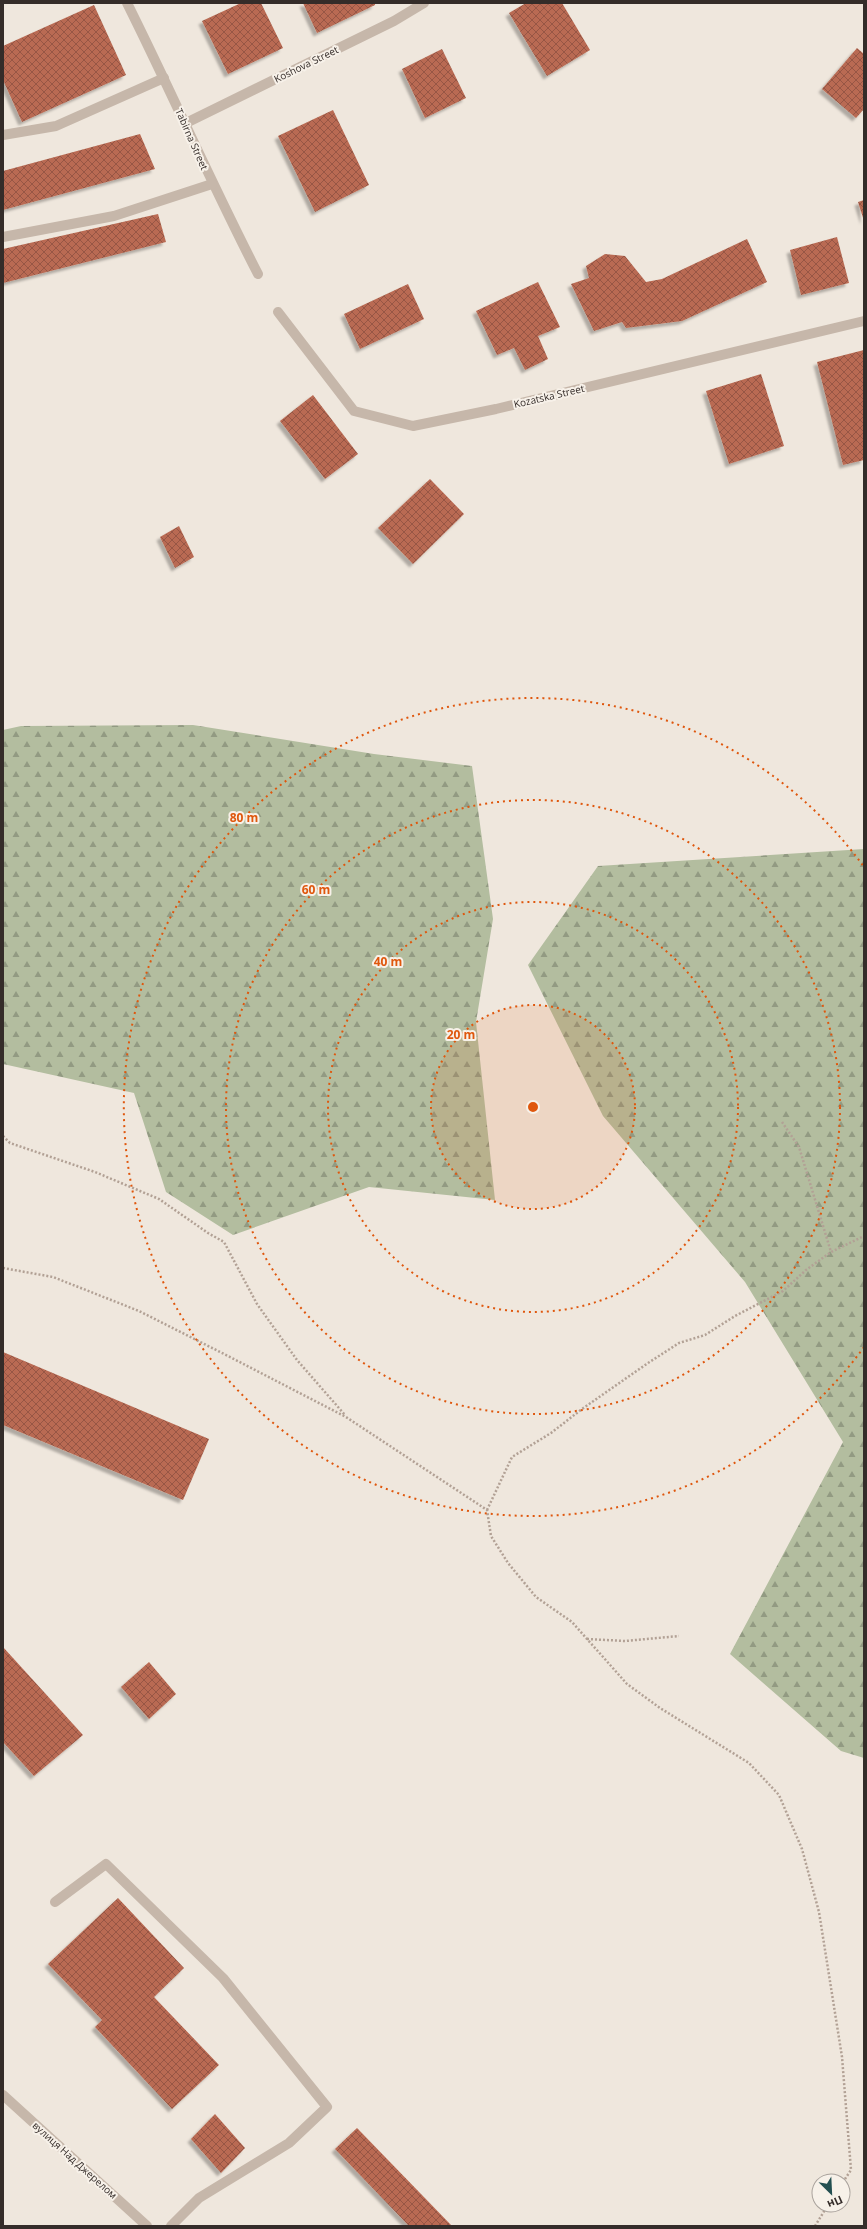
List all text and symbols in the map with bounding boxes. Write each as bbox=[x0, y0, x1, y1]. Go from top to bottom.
street label: Koshova Street bbox=[271, 42, 341, 86]
street label: Tabirna Street bbox=[172, 106, 212, 172]
street label: Kozatska Street bbox=[512, 381, 586, 411]
text: 80 m bbox=[230, 809, 258, 826]
text: 60 m bbox=[302, 881, 330, 898]
text: 40 m bbox=[374, 953, 402, 970]
text: 20 m bbox=[447, 1026, 475, 1043]
centre of rings bbox=[526, 1100, 540, 1114]
street label: вулиця Над Джерелом bbox=[30, 2118, 120, 2202]
north arrow bbox=[811, 2173, 851, 2213]
text: Пн bbox=[825, 2193, 845, 2213]

